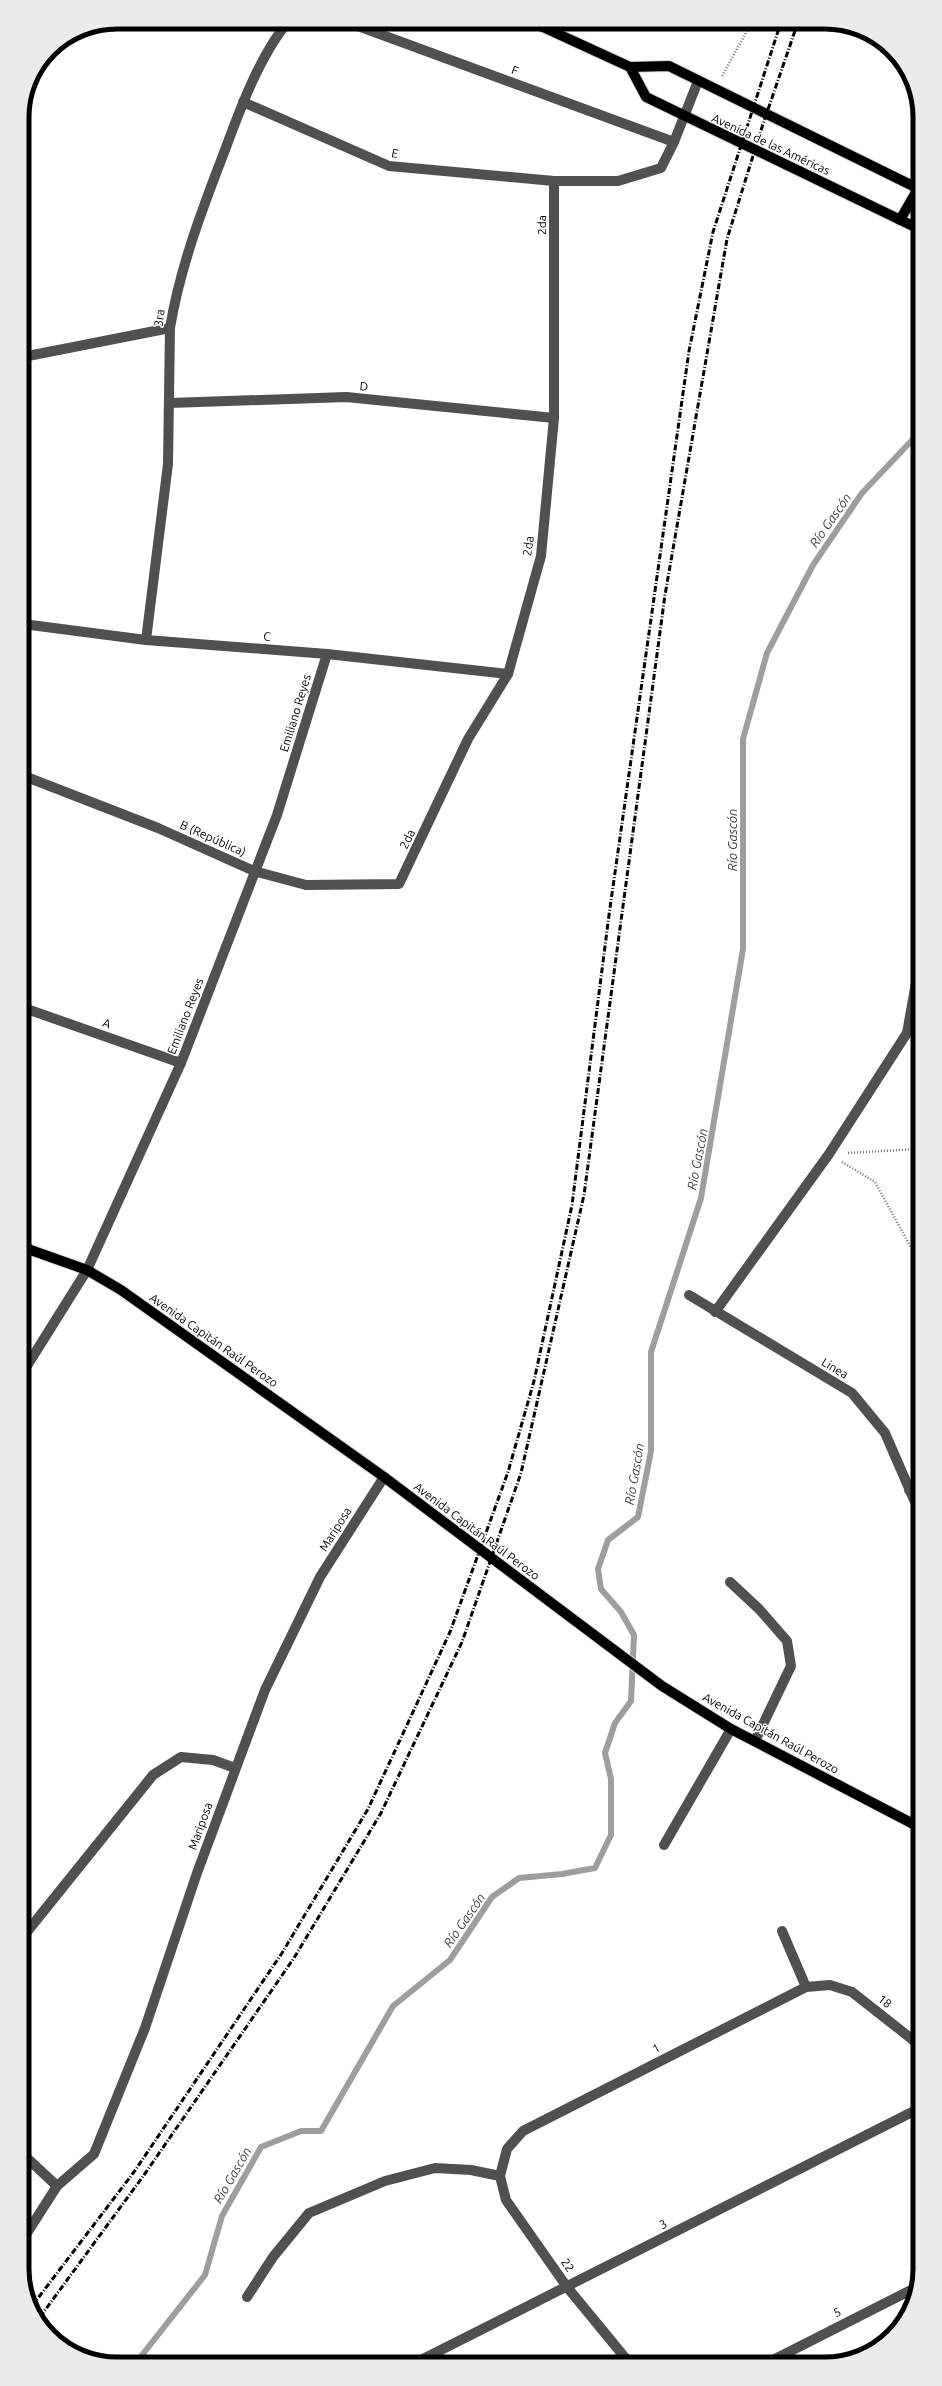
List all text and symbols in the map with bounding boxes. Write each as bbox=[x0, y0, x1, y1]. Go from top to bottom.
street label: F bbox=[510, 63, 520, 77]
street label: Avenida de las Américas bbox=[710, 111, 832, 177]
street label: E bbox=[390, 146, 400, 160]
street label: 2da bbox=[535, 215, 548, 235]
street label: 3ra bbox=[151, 308, 167, 328]
street label: D bbox=[359, 379, 369, 393]
water label: Río Gascón bbox=[806, 490, 854, 550]
street label: 2da bbox=[520, 535, 536, 557]
street label: C bbox=[263, 629, 272, 643]
street label: Emiliano Reyes bbox=[277, 673, 313, 753]
water label: Río Gascón bbox=[725, 809, 739, 871]
street label: B (República) bbox=[178, 818, 248, 859]
street label: 2da bbox=[397, 827, 417, 851]
street label: Emiliano Reyes bbox=[165, 976, 205, 1056]
street label: A bbox=[101, 1016, 113, 1030]
water label: Río Gascón bbox=[684, 1127, 710, 1191]
street label: Avenida Capitán Raúl Perozo bbox=[147, 1291, 281, 1389]
street label: Linea bbox=[819, 1355, 851, 1381]
water label: Río Gascón bbox=[622, 1442, 646, 1506]
street label: Avenida Capitán Raúl Perozo bbox=[412, 1480, 542, 1582]
street label: Mariposa bbox=[316, 1505, 354, 1553]
street label: Avenida Capitán Raúl Perozo bbox=[701, 1690, 841, 1776]
street label: Mariposa bbox=[185, 1801, 215, 1851]
water label: Río Gascón bbox=[440, 1890, 488, 1950]
street label: 18 bbox=[876, 1992, 895, 2010]
street label: 1 bbox=[650, 2041, 662, 2055]
water label: Río Gascón bbox=[210, 2144, 254, 2206]
street label: 3 bbox=[657, 2217, 669, 2231]
street label: 22 bbox=[559, 2256, 577, 2274]
street label: 5 bbox=[831, 2305, 843, 2319]

